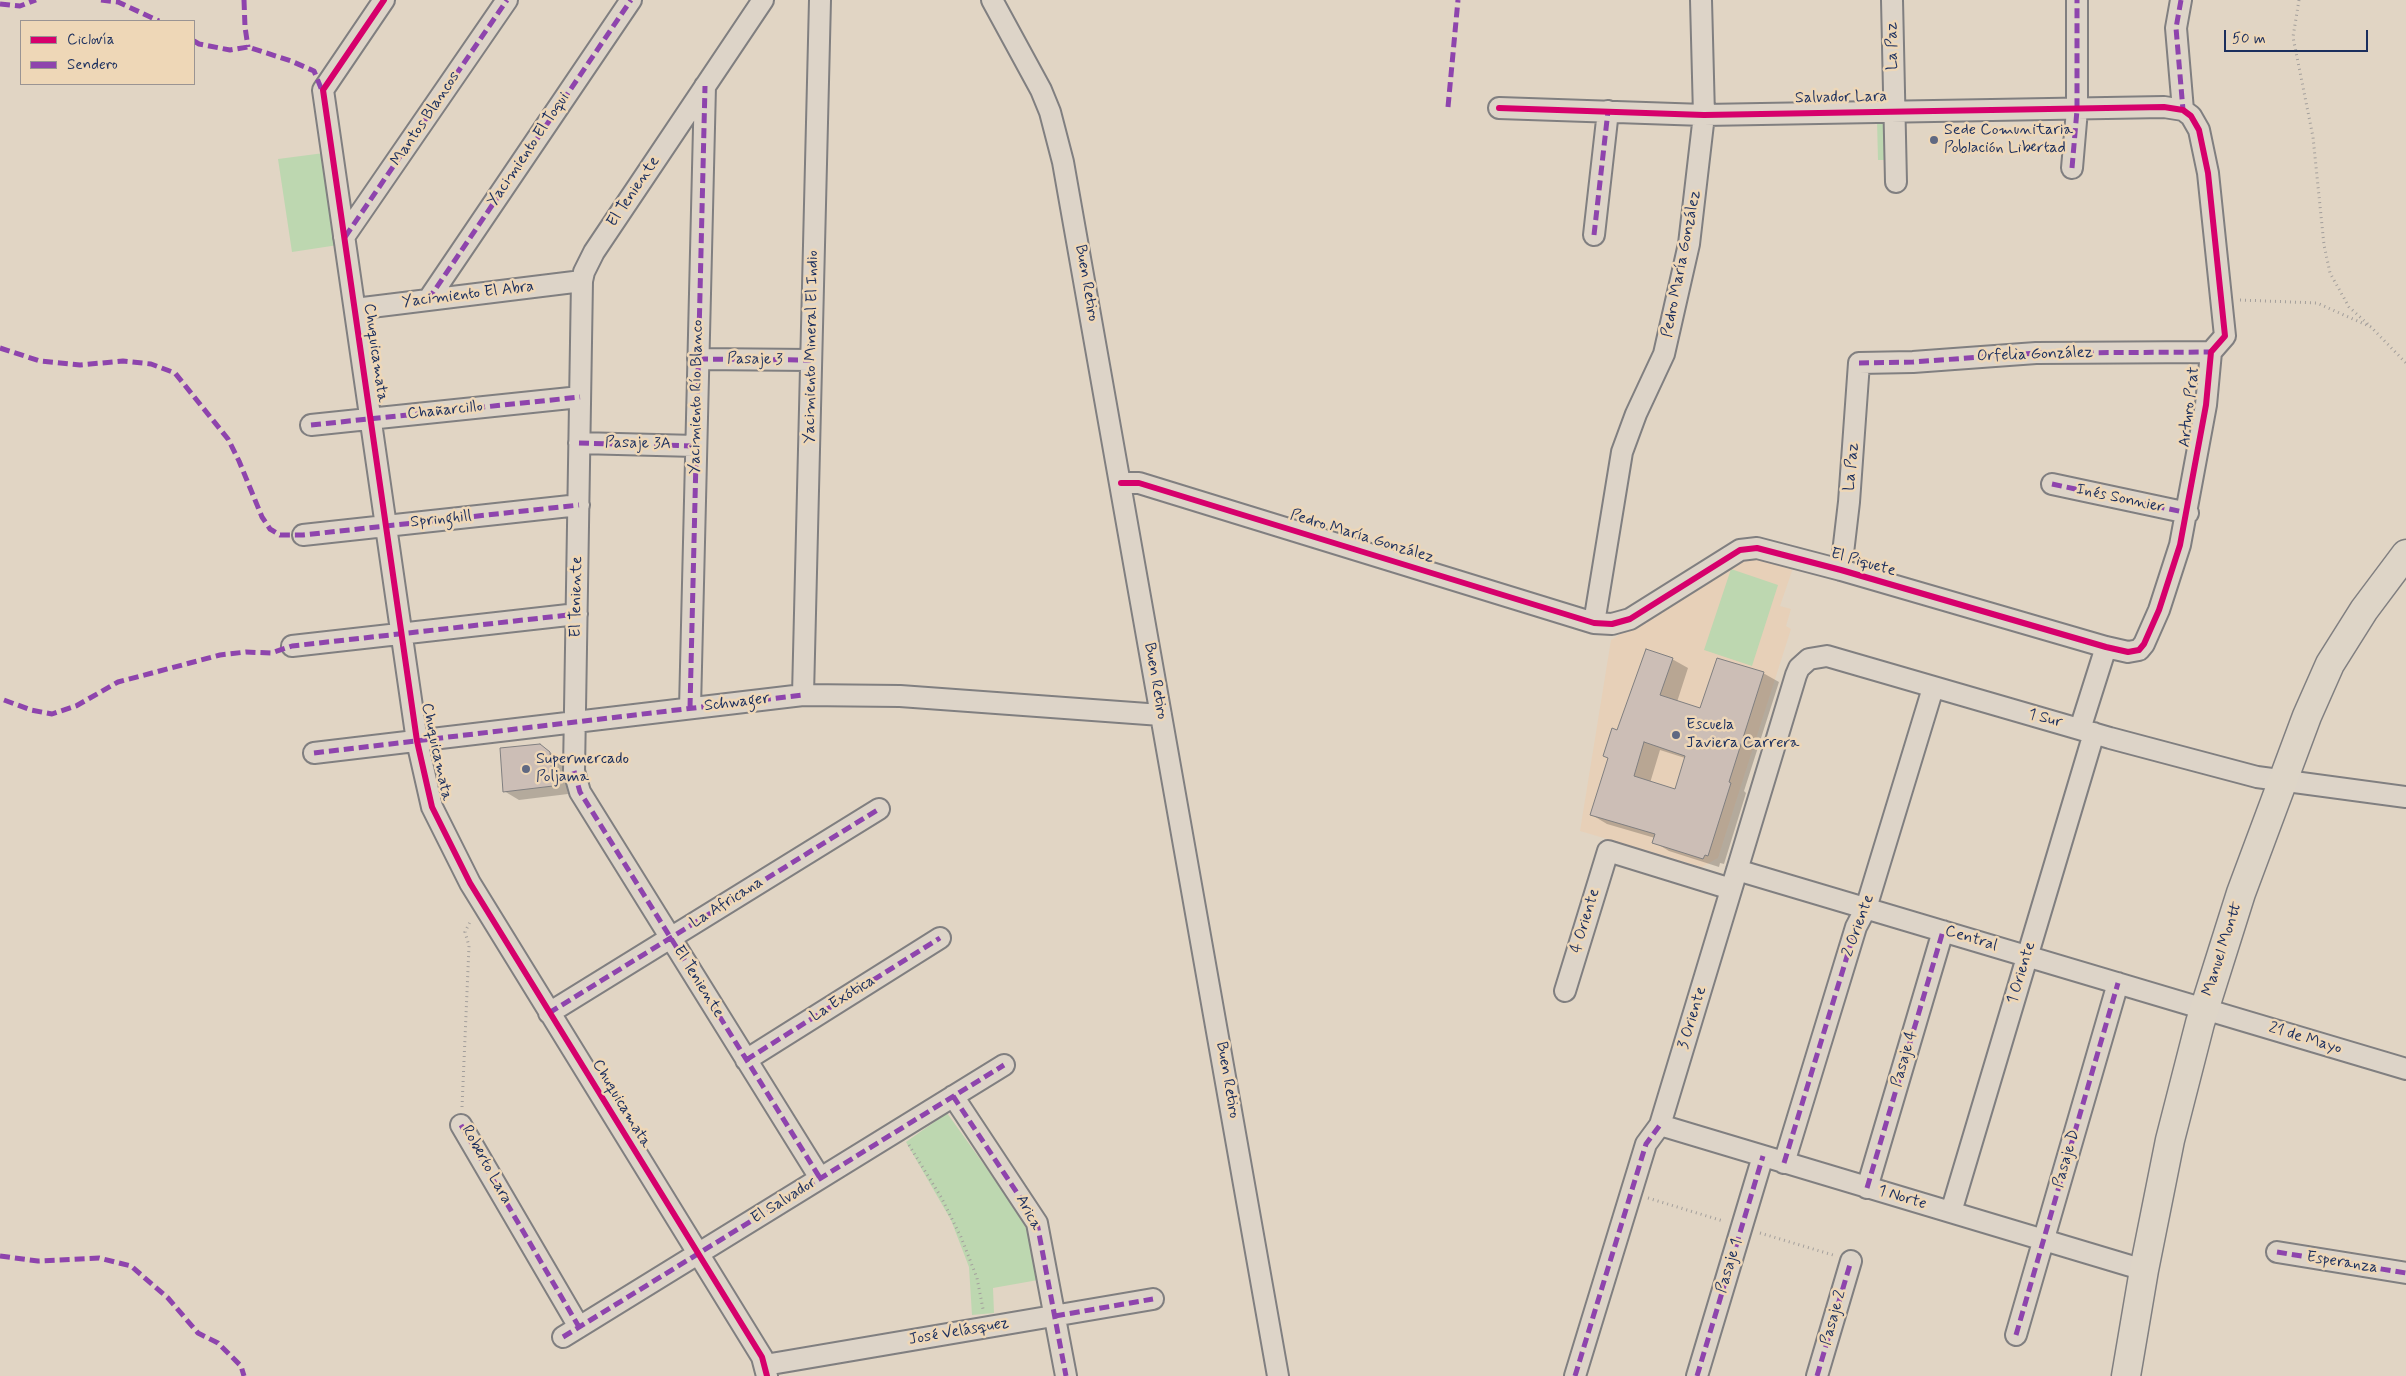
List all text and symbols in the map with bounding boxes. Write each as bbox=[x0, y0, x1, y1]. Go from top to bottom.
legend bbox=[20, 20, 195, 85]
scale bar bbox=[2226, 20, 2370, 52]
street label: La Paz bbox=[1883, 22, 1903, 70]
text: 50 m bbox=[2232, 29, 2266, 49]
text: Ciclovía bbox=[67, 30, 115, 50]
text: Sendero bbox=[67, 55, 118, 75]
street label: Mantos Blancos bbox=[387, 68, 465, 170]
street label: Salvador Lara bbox=[1795, 88, 1887, 108]
street label: Yacimiento El Toqui bbox=[484, 89, 574, 211]
place label: Sede Comunitaria Población Libertad bbox=[1944, 121, 2073, 159]
marker: Sede Comunitaria Población Libertad bbox=[1928, 134, 1940, 146]
street label: El Teniente bbox=[603, 153, 665, 231]
street label: Pedro María González bbox=[1658, 189, 1706, 339]
street label: Buen Retiro bbox=[1070, 243, 1102, 323]
street label: Yacimiento Mineral El Indio bbox=[801, 250, 823, 444]
street label: Yacimiento El Abra bbox=[401, 277, 535, 313]
street label: Chuquicamata bbox=[359, 302, 391, 404]
street label: Yacimiento Río Blanco bbox=[686, 320, 708, 474]
street label: Orfelia González bbox=[1977, 343, 2093, 367]
street label: Pasaje 3 bbox=[727, 350, 783, 370]
street label: Arturo Prat bbox=[2176, 366, 2204, 448]
street label: Chañarcillo bbox=[406, 397, 484, 425]
street label: Pasaje 3A bbox=[605, 434, 671, 454]
street label: La Paz bbox=[1840, 442, 1864, 492]
street label: Inés Sonnier bbox=[2074, 480, 2166, 518]
street label: Pedro María González bbox=[1288, 506, 1436, 568]
street label: Springhill bbox=[409, 507, 473, 533]
street label: El Piquete bbox=[1828, 545, 1898, 581]
street label: El Teniente bbox=[567, 556, 587, 638]
street label: Buen Retiro bbox=[1139, 641, 1171, 721]
street label: Schwager bbox=[703, 689, 771, 717]
street label: Chuquicamata bbox=[416, 701, 456, 803]
street label: 1 Sur bbox=[2026, 705, 2064, 733]
place label: Escuela Javiera Carrera bbox=[1686, 716, 1799, 754]
marker: Escuela Javiera Carrera bbox=[1670, 729, 1682, 741]
place label: Supermercado Poljama bbox=[536, 750, 629, 788]
marker: Supermercado Poljama bbox=[520, 763, 532, 775]
street label: La Africana bbox=[687, 873, 767, 933]
street label: 4 Oriente bbox=[1567, 887, 1605, 955]
street label: 2 Oriente bbox=[1839, 892, 1879, 960]
street label: Manuel Montt bbox=[2199, 899, 2247, 999]
street label: Central bbox=[1943, 922, 1999, 956]
street label: 1 Oriente bbox=[2003, 940, 2041, 1006]
street label: El Teniente bbox=[668, 942, 728, 1022]
street label: La Exótica bbox=[807, 972, 879, 1026]
street label: 3 Oriente bbox=[1674, 985, 1712, 1051]
street label: 21 de Mayo bbox=[2266, 1019, 2344, 1059]
street label: Pasaje 4 bbox=[1888, 1029, 1922, 1089]
street label: Buen Retiro bbox=[1211, 1040, 1243, 1120]
street label: Chuquicamata bbox=[587, 1056, 655, 1152]
street label: Roberto Lara bbox=[456, 1122, 516, 1208]
street label: Pasaje D bbox=[2050, 1128, 2084, 1190]
street label: El Salvador bbox=[748, 1173, 820, 1229]
street label: 1 Norte bbox=[1875, 1182, 1929, 1214]
street label: Arica bbox=[1011, 1192, 1045, 1234]
street label: Pasaje 1 bbox=[1713, 1237, 1747, 1295]
street label: Esperanza bbox=[2305, 1248, 2379, 1278]
street label: Pasaje 2 bbox=[1817, 1288, 1851, 1348]
street label: José Velásquez bbox=[907, 1314, 1011, 1350]

